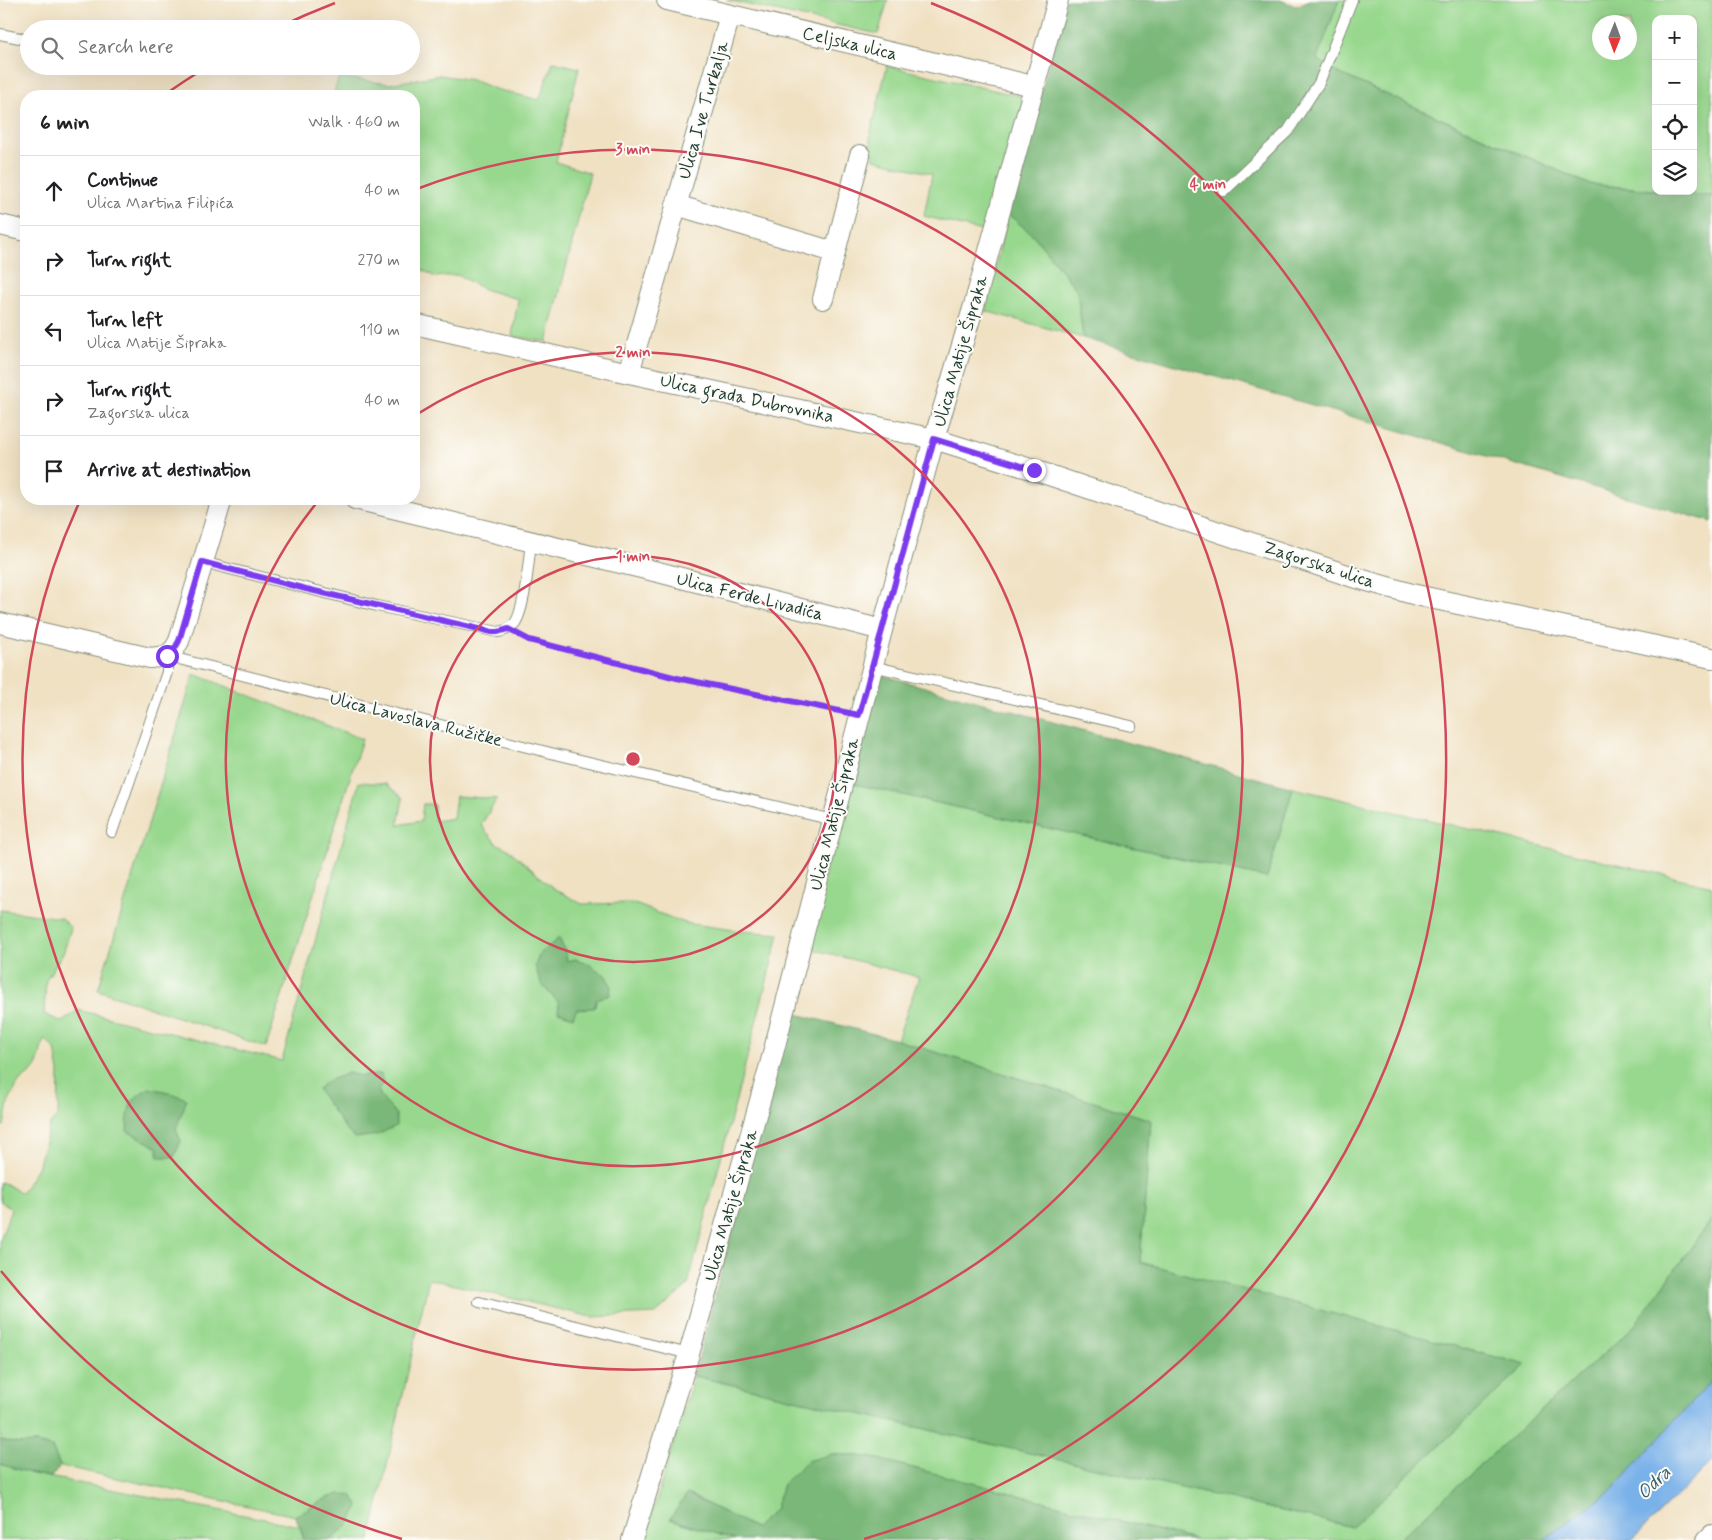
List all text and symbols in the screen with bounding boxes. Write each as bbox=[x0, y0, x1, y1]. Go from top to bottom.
north arrow bbox=[1592, 15, 1637, 60]
map controls bbox=[1652, 15, 1697, 195]
button: + bbox=[1652, 15, 1697, 60]
search box bbox=[20, 20, 420, 75]
street label: Celjska ulica bbox=[800, 21, 900, 67]
icon: search bbox=[38, 34, 66, 62]
text: Search here bbox=[78, 35, 174, 60]
street label: Ulica Ive Turkalja bbox=[673, 38, 735, 182]
button: − bbox=[1652, 60, 1697, 105]
button: locate bbox=[1652, 105, 1697, 150]
text: 6 min bbox=[40, 109, 90, 137]
text: Walk · 460 m bbox=[308, 112, 400, 133]
text: 3 min bbox=[616, 140, 650, 160]
button: layers bbox=[1652, 150, 1697, 195]
text: Continue bbox=[87, 168, 158, 193]
text: 4 min bbox=[1190, 175, 1226, 195]
icon: ahead bbox=[40, 177, 68, 205]
text: 40 m bbox=[364, 180, 400, 201]
text: Ulica Martina Filipića bbox=[87, 193, 234, 214]
icon: right bbox=[40, 247, 68, 275]
text: Turn right bbox=[87, 248, 171, 273]
text: 270 m bbox=[357, 250, 400, 271]
street label: Ulica Matije Šipraka bbox=[928, 272, 994, 430]
text: Turn left bbox=[87, 308, 163, 333]
icon: left bbox=[40, 317, 68, 345]
text: 110 m bbox=[359, 320, 400, 341]
text: Ulica Matije Šipraka bbox=[87, 333, 226, 354]
text: 2 min bbox=[615, 343, 651, 363]
street label: Ulica grada Dubrovnika bbox=[657, 369, 836, 431]
text: Turn right bbox=[87, 378, 171, 403]
icon: right bbox=[40, 387, 68, 415]
text: 40 m bbox=[364, 390, 400, 411]
text: Zagorska ulica bbox=[87, 403, 190, 424]
icon: arrive bbox=[40, 457, 68, 485]
text: Arrive at destination bbox=[87, 458, 251, 483]
route end bbox=[1023, 459, 1046, 482]
street label: Zagorska ulica bbox=[1259, 536, 1377, 596]
text: 1 min bbox=[616, 547, 650, 567]
street label: Ulica Ferde Livadića bbox=[674, 567, 826, 627]
route start bbox=[156, 645, 179, 668]
street label: Ulica Lavoslava Ružičke bbox=[327, 687, 505, 753]
street label: Ulica Matije Šipraka bbox=[804, 735, 866, 893]
centre of rings bbox=[624, 750, 642, 768]
street label: Ulica Matije Šipraka bbox=[698, 1126, 764, 1284]
water label: Odra bbox=[1632, 1460, 1677, 1505]

